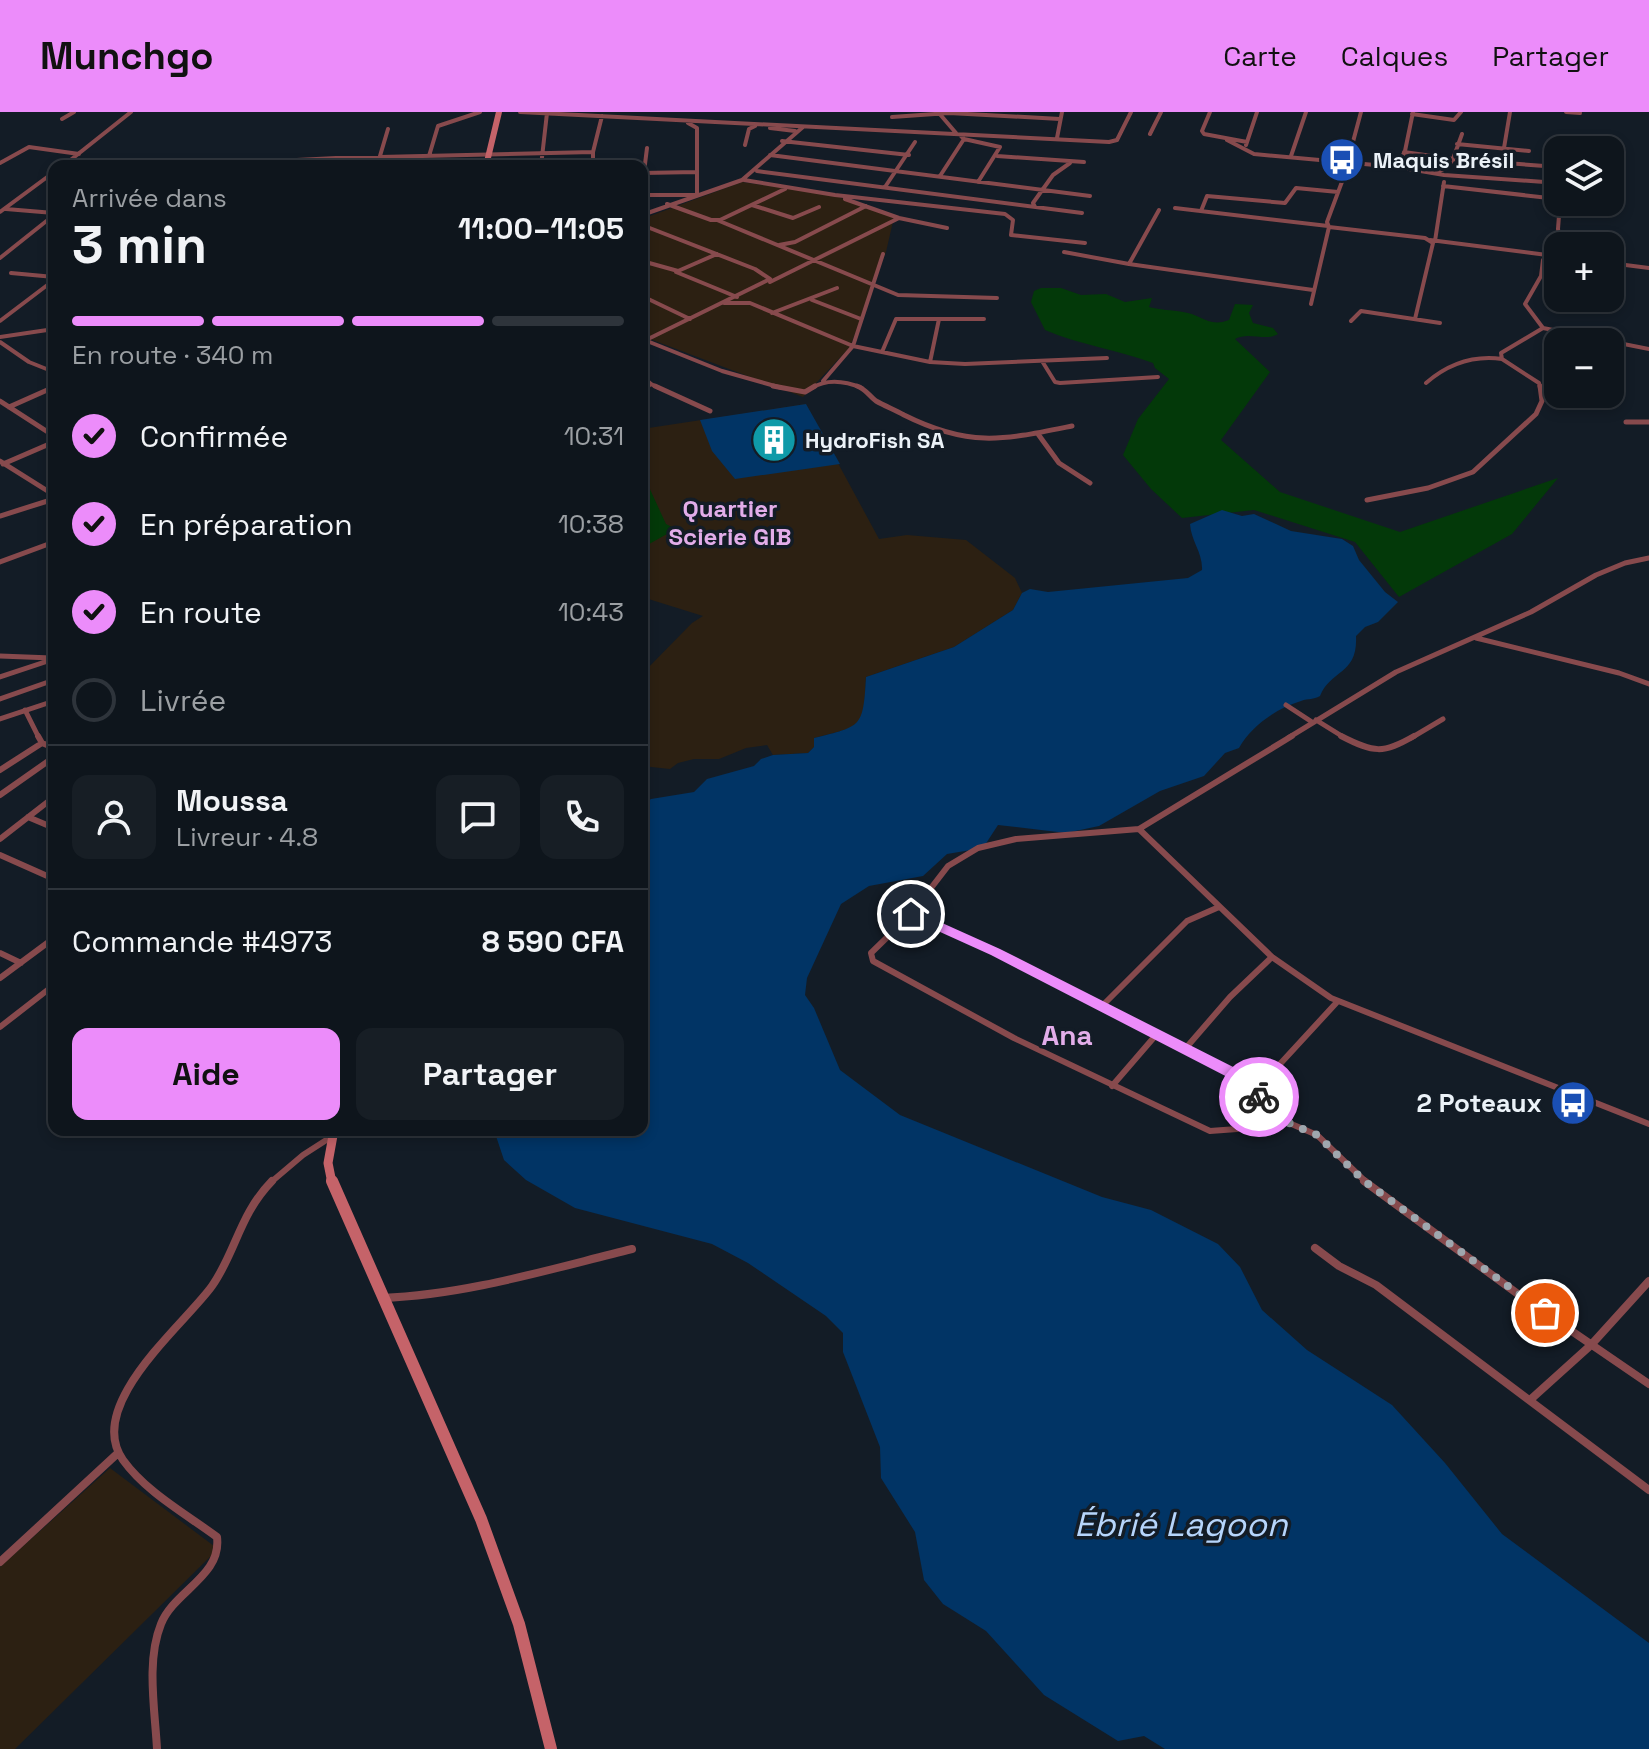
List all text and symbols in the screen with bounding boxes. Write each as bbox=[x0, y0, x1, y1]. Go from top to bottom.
text: Munchgo bbox=[40, 32, 214, 80]
text: Carte bbox=[1223, 38, 1297, 74]
text: Calques bbox=[1341, 38, 1448, 74]
text: Partager bbox=[1492, 38, 1609, 74]
bus stop icon: Maquis Brésil bbox=[1318, 136, 1366, 184]
map controls bbox=[1544, 136, 1624, 408]
button: layers bbox=[1544, 136, 1624, 216]
place label: Maquis Brésil bbox=[1373, 146, 1514, 174]
text: Arrivée dans bbox=[72, 181, 227, 215]
text: 11:00–11:05 bbox=[458, 209, 624, 248]
text: 3 min bbox=[72, 212, 207, 278]
button: + bbox=[1544, 232, 1624, 312]
button: − bbox=[1544, 328, 1624, 408]
text: En route · 340 m bbox=[72, 338, 273, 372]
icon: check bbox=[72, 414, 116, 458]
building icon: HydroFish SA bbox=[750, 416, 798, 464]
text: Confirmée bbox=[140, 417, 288, 456]
text: 10:31 bbox=[564, 419, 624, 453]
place label: HydroFish SA bbox=[805, 426, 944, 454]
district label: Quartier Scierie GIB bbox=[669, 493, 791, 552]
icon: check bbox=[72, 502, 116, 546]
text: En préparation bbox=[140, 505, 353, 544]
text: 10:38 bbox=[558, 507, 624, 541]
icon: check bbox=[72, 590, 116, 634]
text: En route bbox=[140, 593, 262, 632]
text: 10:43 bbox=[558, 595, 624, 629]
text: Livrée bbox=[140, 681, 226, 720]
button: person bbox=[72, 775, 156, 859]
button: chat bbox=[436, 775, 520, 859]
button: phone bbox=[540, 775, 624, 859]
text: Moussa bbox=[176, 781, 288, 820]
text: Livreur · 4.8 bbox=[176, 820, 318, 854]
pin bbox=[877, 880, 945, 948]
icon: home bbox=[889, 892, 933, 936]
text: Commande #4973 bbox=[72, 922, 332, 961]
text: 8 590 CFA bbox=[482, 922, 624, 961]
district label: Ana bbox=[1041, 1017, 1093, 1053]
button: Aide bbox=[72, 1028, 340, 1120]
button: Partager bbox=[356, 1028, 624, 1120]
courier bbox=[1219, 1057, 1299, 1137]
icon: bike bbox=[1237, 1075, 1281, 1119]
bus stop icon: 2 Poteaux bbox=[1549, 1079, 1597, 1127]
place label: 2 Poteaux bbox=[1417, 1086, 1542, 1120]
pin bbox=[1511, 1279, 1579, 1347]
icon: bag bbox=[1523, 1291, 1567, 1335]
water label: Ébrié Lagoon bbox=[1074, 1503, 1289, 1546]

